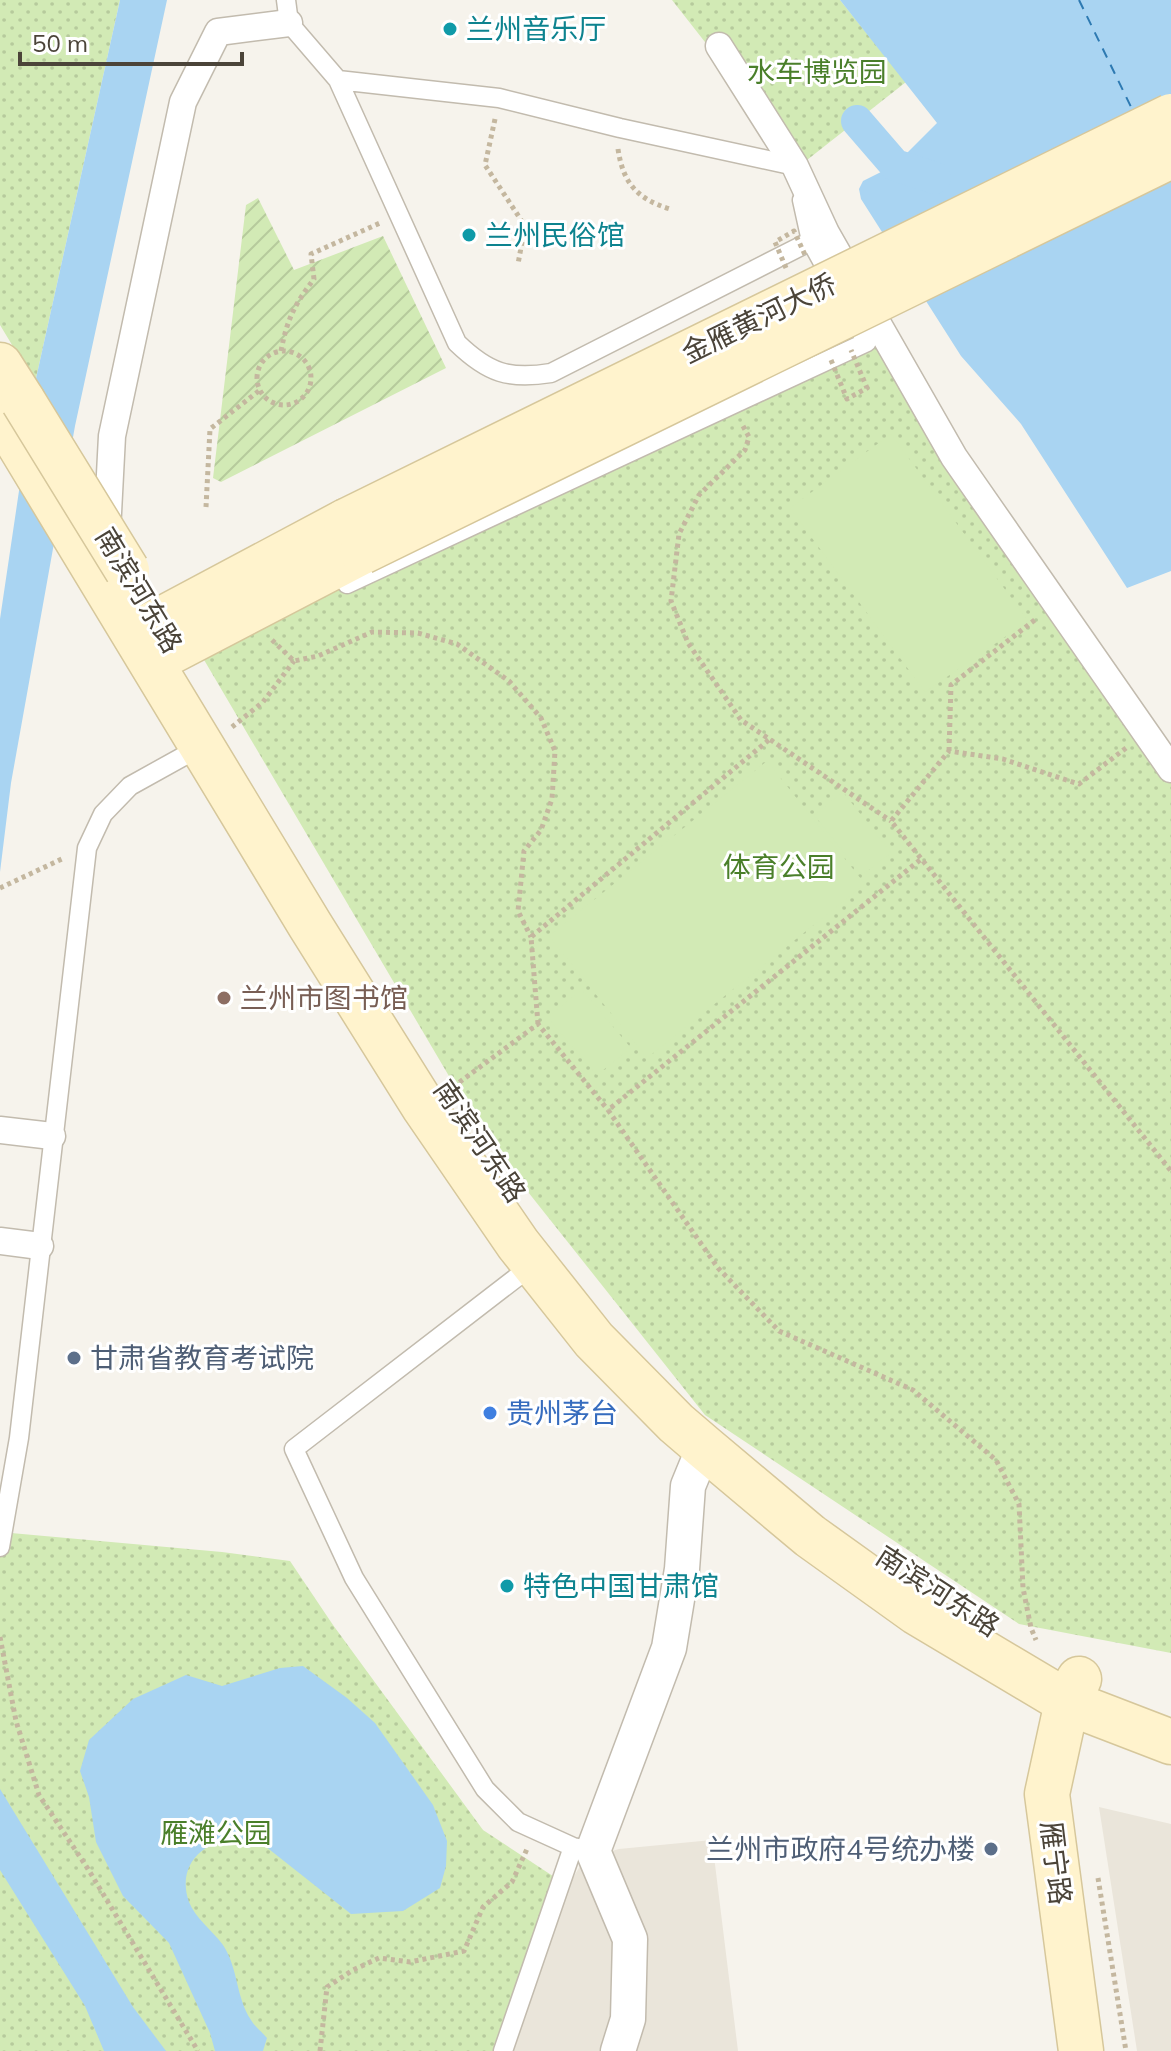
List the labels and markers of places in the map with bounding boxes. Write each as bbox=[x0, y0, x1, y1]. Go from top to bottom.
place label: 兰州音乐厅 bbox=[466, 11, 606, 46]
marker: 兰州音乐厅 bbox=[441, 20, 459, 38]
place label: 兰州民俗馆 bbox=[485, 217, 625, 252]
marker: 兰州民俗馆 bbox=[460, 226, 478, 244]
place label: 兰州市图书馆 bbox=[240, 980, 408, 1015]
marker: 兰州市图书馆 bbox=[215, 989, 233, 1007]
place label: 甘肃省教育考试院 bbox=[90, 1340, 314, 1375]
marker: 甘肃省教育考试院 bbox=[65, 1349, 83, 1367]
place label: 贵州茅台 bbox=[506, 1395, 618, 1430]
marker: 贵州茅台 bbox=[481, 1404, 499, 1422]
place label: 特色中国甘肃馆 bbox=[523, 1568, 719, 1603]
marker: 特色中国甘肃馆 bbox=[498, 1577, 516, 1595]
place label: 兰州市政府4号统办楼 bbox=[706, 1831, 975, 1866]
marker: 兰州市政府4号统办楼 bbox=[982, 1840, 1000, 1858]

